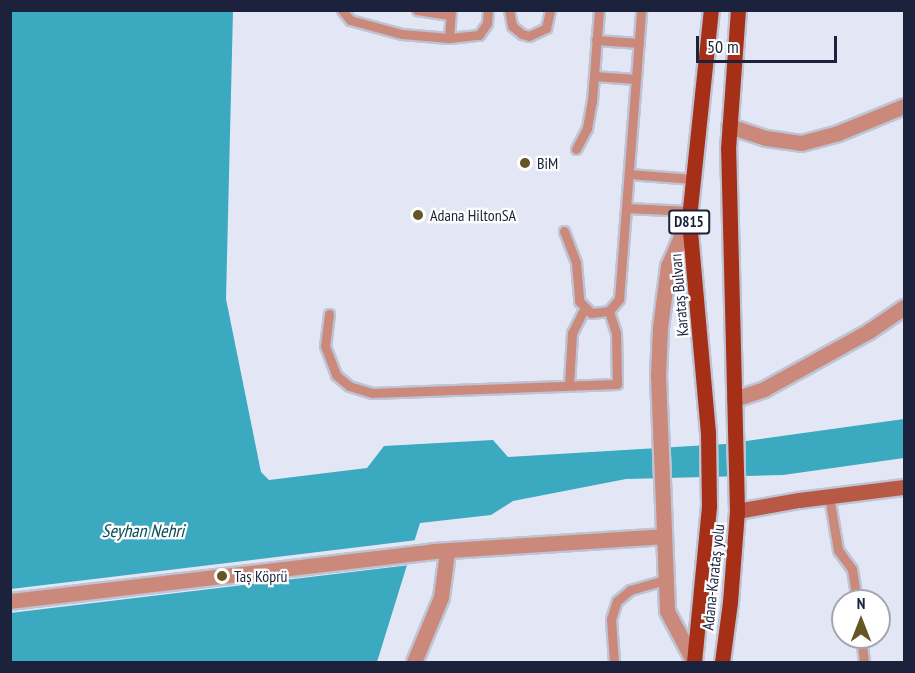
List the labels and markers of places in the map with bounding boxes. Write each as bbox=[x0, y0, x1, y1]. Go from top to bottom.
place label: BiM bbox=[537, 153, 558, 173]
marker: BiM bbox=[518, 156, 532, 170]
place label: Adana HiltonSA bbox=[430, 205, 516, 225]
marker: Adana HiltonSA bbox=[411, 208, 425, 222]
place label: Taș Köprü bbox=[234, 566, 287, 586]
marker: Taș Köprü bbox=[215, 569, 229, 583]

